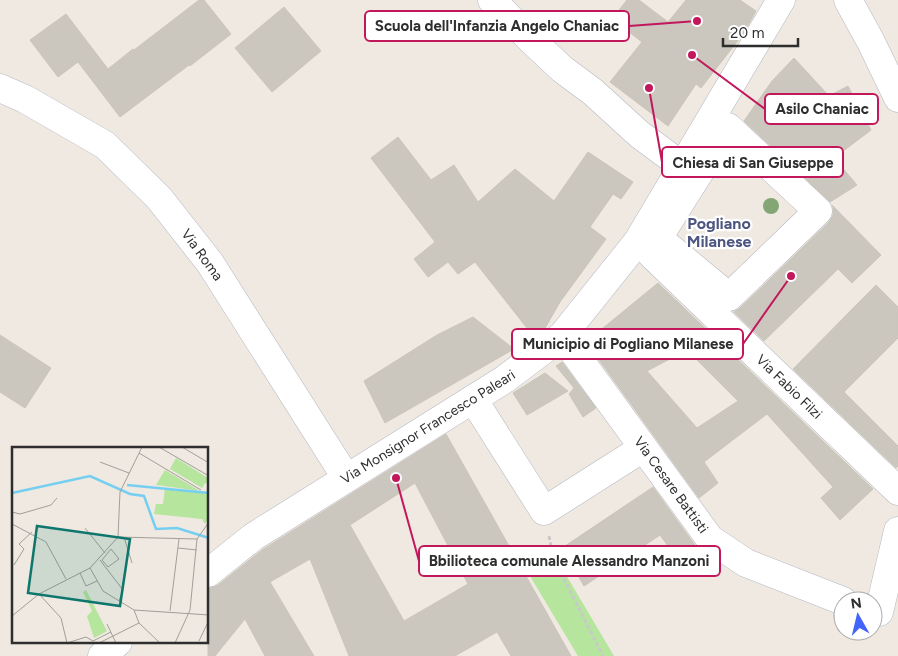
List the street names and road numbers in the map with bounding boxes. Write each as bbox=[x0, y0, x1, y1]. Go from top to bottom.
street label: Via Roma bbox=[178, 226, 226, 284]
street label: Via Fabio Filzi bbox=[752, 351, 826, 423]
street label: Via Monsignor Francesco Paleari bbox=[338, 366, 518, 488]
street label: Via Cesare Battisti bbox=[630, 433, 712, 537]

